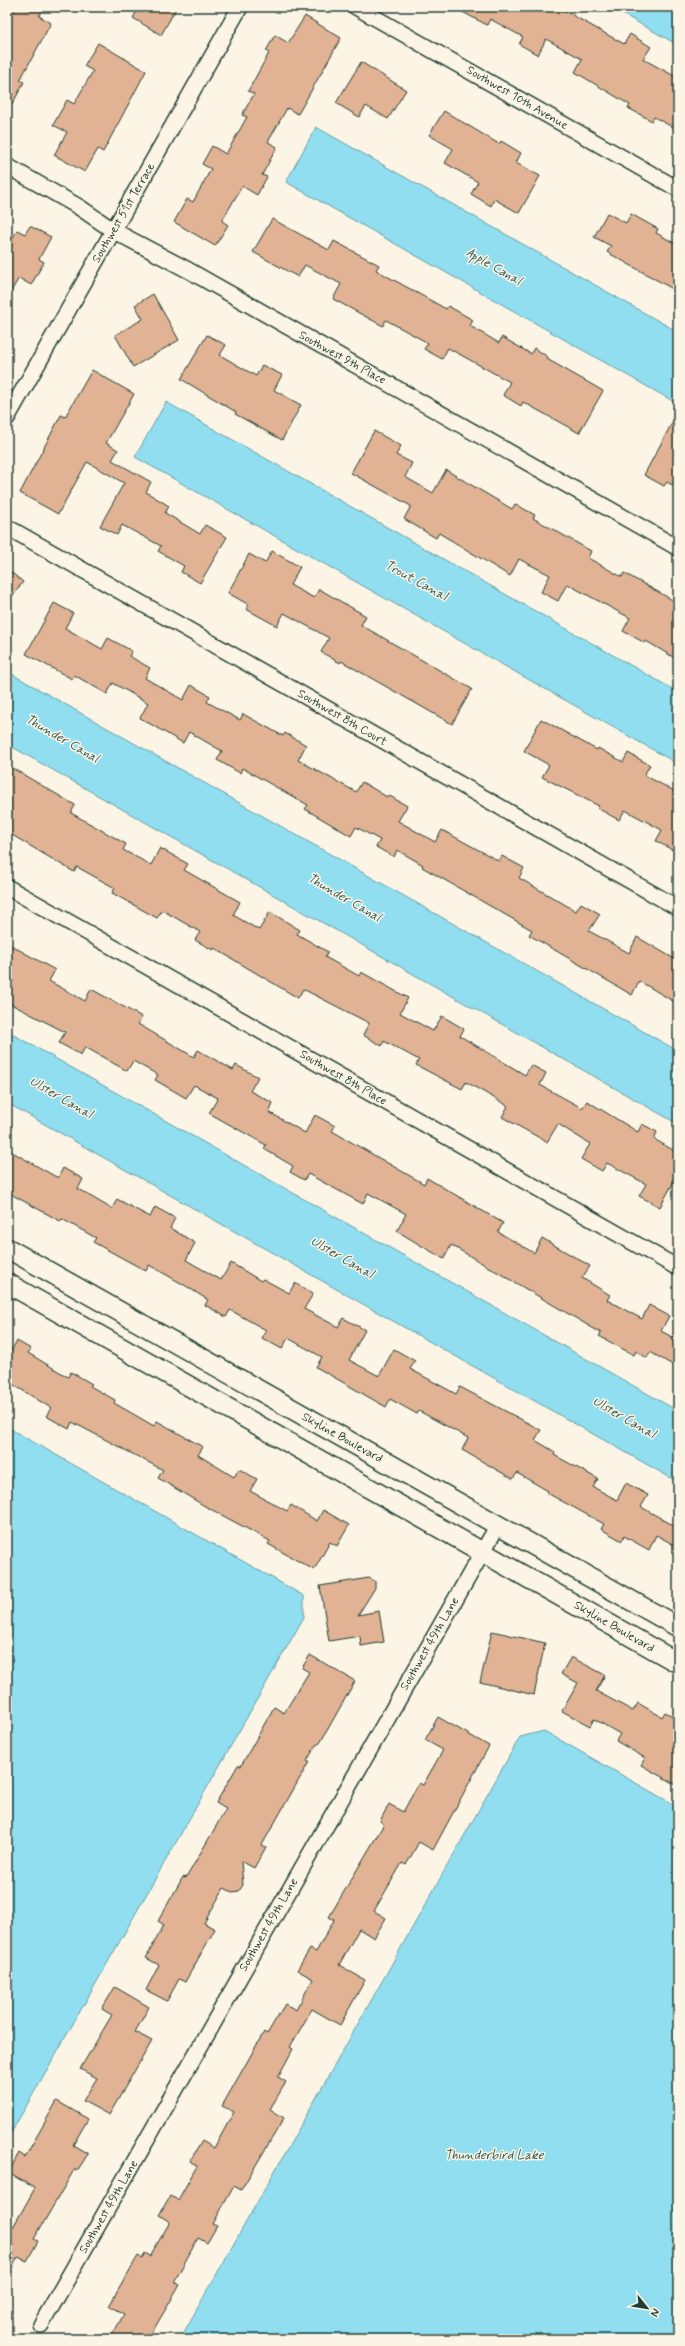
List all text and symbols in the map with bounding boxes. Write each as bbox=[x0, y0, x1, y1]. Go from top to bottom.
street label: Southwest 10th Avenue bbox=[463, 62, 571, 134]
street label: Southwest 51st Terrace bbox=[89, 160, 159, 266]
water label: Apple Canal bbox=[463, 244, 526, 291]
street label: Southwest 9th Place bbox=[295, 327, 389, 389]
water label: Trout Canal bbox=[381, 557, 451, 606]
street label: Southwest 8th Court bbox=[294, 686, 390, 750]
water label: Thunder Canal bbox=[22, 711, 104, 768]
water label: Thunder Canal bbox=[304, 870, 386, 927]
street label: Southwest 8th Place bbox=[296, 1046, 390, 1110]
water label: Ulster Canal bbox=[26, 1073, 97, 1123]
water label: Ulster Canal bbox=[307, 1233, 378, 1283]
water label: Ulster Canal bbox=[589, 1393, 660, 1443]
street label: Skyline Boulevard bbox=[298, 1409, 386, 1467]
street label: Southwest 49th Lane bbox=[397, 1595, 463, 1693]
street label: Skyline Boulevard bbox=[571, 1597, 657, 1657]
street label: Southwest 49th Lane bbox=[236, 1876, 302, 1974]
water label: Thunderbird Lake bbox=[444, 2147, 545, 2164]
street label: Southwest 49th Lane bbox=[76, 2158, 142, 2256]
north arrow bbox=[627, 2288, 667, 2328]
text: N bbox=[647, 2306, 663, 2319]

